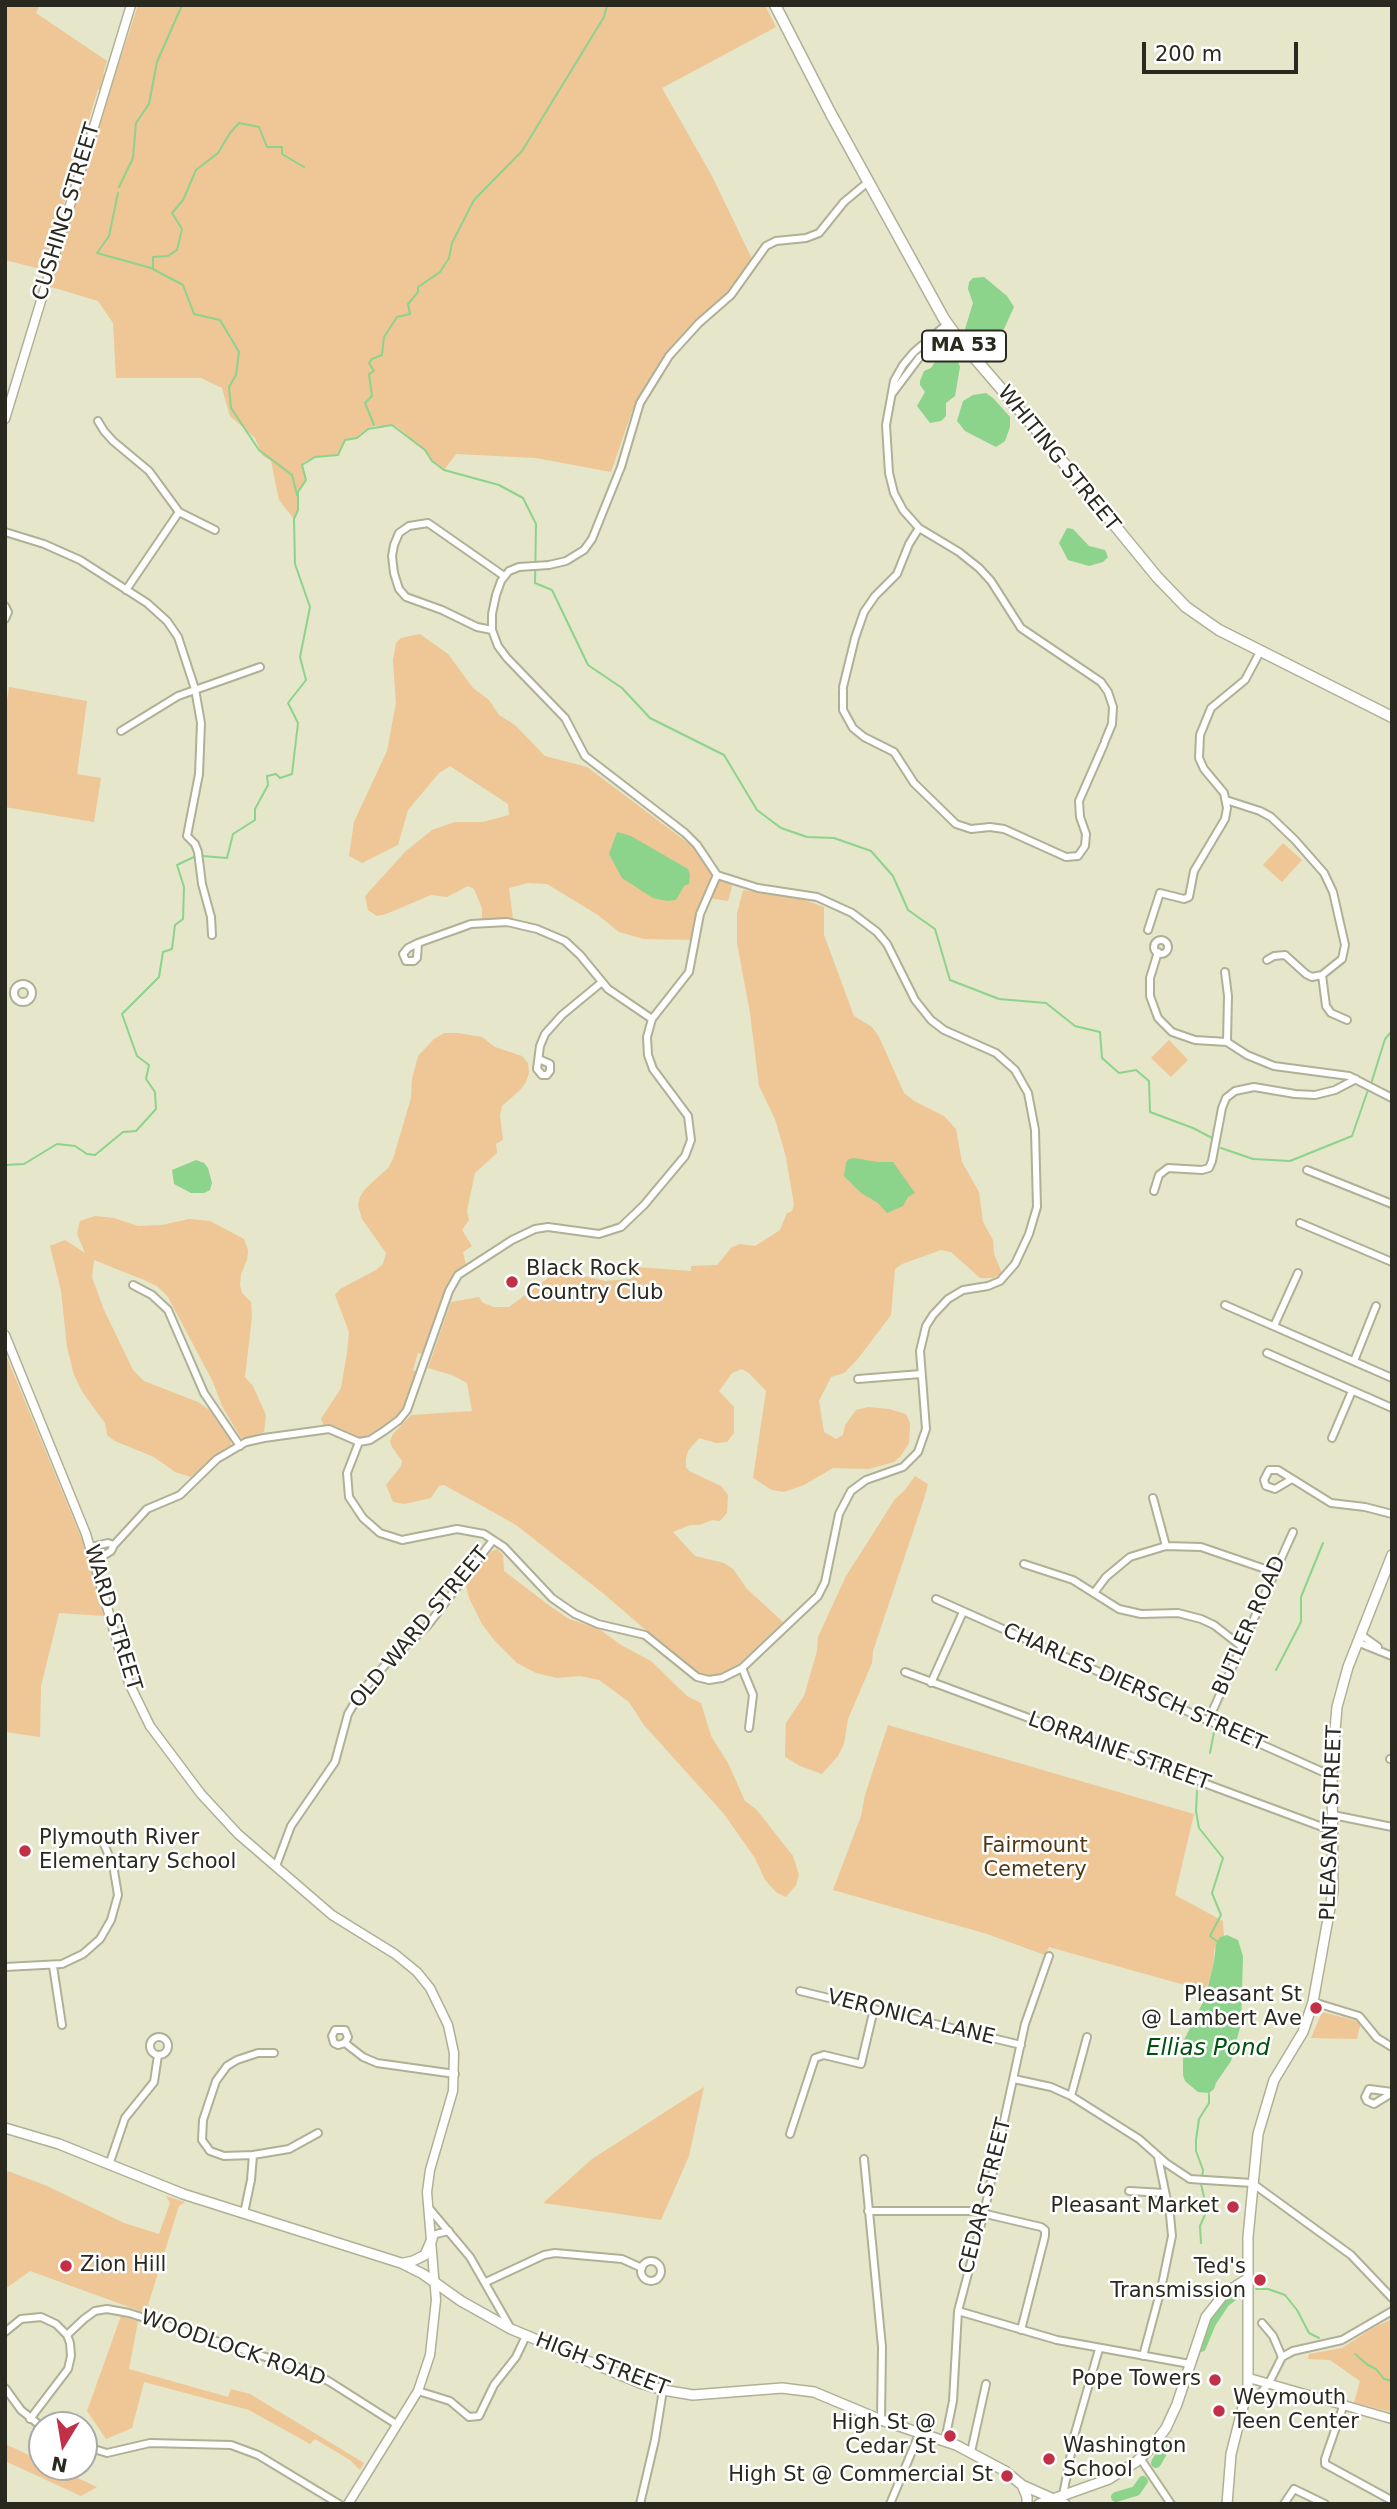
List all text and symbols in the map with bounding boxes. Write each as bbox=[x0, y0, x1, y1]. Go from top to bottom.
scale bar bbox=[1145, 28, 1301, 72]
text: 200 m bbox=[1155, 42, 1222, 66]
street label: CUSHING STREET bbox=[28, 120, 106, 304]
road number: MA 53 bbox=[922, 330, 1006, 362]
street label: WHITING STREET bbox=[991, 381, 1125, 537]
place label: Black Rock Country Club bbox=[526, 1257, 663, 1307]
marker: Black Rock Country Club bbox=[504, 1274, 520, 1290]
street label: WARD STREET bbox=[78, 1542, 146, 1694]
street label: OLD WARD STREET bbox=[345, 1542, 495, 1714]
street label: BUTLER ROAD bbox=[1208, 1552, 1292, 1700]
street label: CHARLES DIERSCH STREET bbox=[999, 1618, 1269, 1758]
street label: LORRAINE STREET bbox=[1024, 1707, 1214, 1797]
street label: PLEASANT STREET bbox=[1316, 1725, 1348, 1921]
place label: Plymouth River Elementary School bbox=[39, 1826, 236, 1876]
park label: Fairmount Cemetery bbox=[982, 1834, 1088, 1884]
marker: Plymouth River Elementary School bbox=[17, 1843, 33, 1859]
place label: Pleasant St @ Lambert Ave bbox=[1141, 1983, 1302, 2033]
street label: VERONICA LANE bbox=[825, 1985, 997, 2051]
marker: Pleasant St @ Lambert Ave bbox=[1308, 2000, 1324, 2016]
water label: Ellias Pond bbox=[1146, 2035, 1270, 2063]
street label: CEDAR STREET bbox=[954, 2116, 1018, 2276]
place label: Pleasant Market bbox=[1050, 2194, 1219, 2220]
marker: Pleasant Market bbox=[1225, 2199, 1241, 2215]
place label: Zion Hill bbox=[80, 2253, 166, 2279]
place label: Ted's Transmission bbox=[1110, 2255, 1246, 2305]
marker: Zion Hill bbox=[58, 2258, 74, 2274]
marker: Ted's Transmission bbox=[1252, 2272, 1268, 2288]
street label: WOODLOCK ROAD bbox=[137, 2306, 329, 2392]
street label: HIGH STREET bbox=[532, 2328, 672, 2402]
place label: Pope Towers bbox=[1072, 2367, 1201, 2393]
marker: Pope Towers bbox=[1207, 2372, 1223, 2388]
place label: Weymouth Teen Center bbox=[1233, 2386, 1359, 2436]
marker: Weymouth Teen Center bbox=[1211, 2403, 1227, 2419]
north arrow bbox=[28, 2411, 98, 2481]
place label: High St @ Cedar St bbox=[832, 2411, 936, 2461]
marker: High St @ Cedar St bbox=[942, 2428, 958, 2444]
place label: Washington School bbox=[1063, 2434, 1186, 2484]
marker: Washington School bbox=[1041, 2451, 1057, 2467]
text: N bbox=[49, 2452, 69, 2477]
place label: High St @ Commercial St bbox=[728, 2463, 993, 2489]
marker: High St @ Commercial St bbox=[999, 2468, 1015, 2484]

